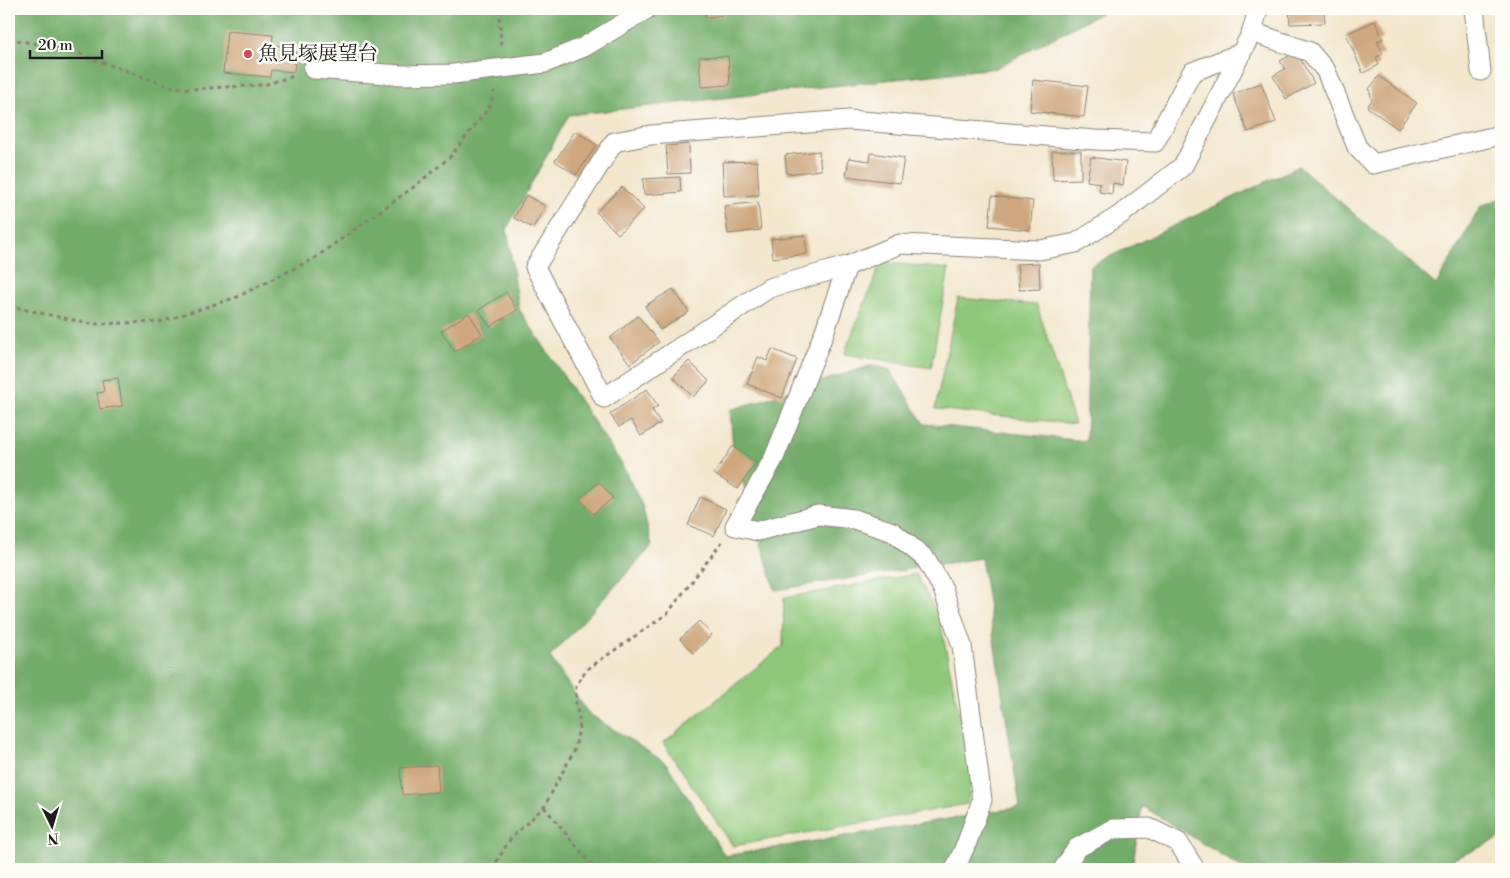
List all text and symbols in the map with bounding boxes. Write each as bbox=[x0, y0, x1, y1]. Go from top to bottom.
scale bar bbox=[30, 28, 102, 60]
text: 20 m bbox=[38, 36, 73, 55]
place label: 魚見塚展望台 bbox=[258, 42, 378, 67]
marker: 魚見塚展望台 bbox=[242, 48, 254, 60]
north arrow bbox=[28, 800, 78, 850]
text: N bbox=[47, 829, 59, 847]

